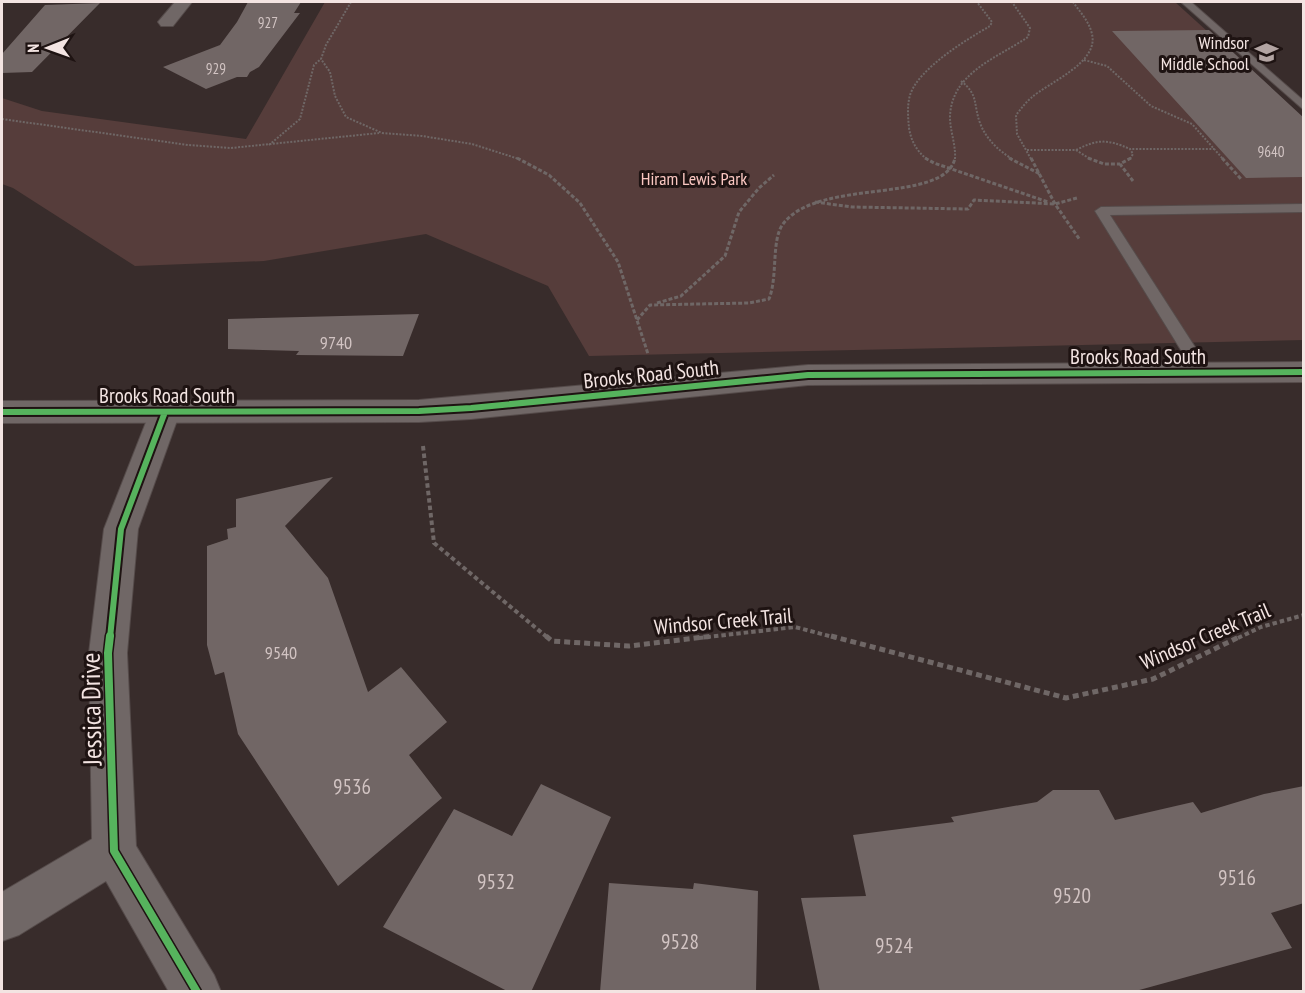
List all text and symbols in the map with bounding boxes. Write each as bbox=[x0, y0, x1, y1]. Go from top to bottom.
house number: 927 bbox=[258, 13, 278, 32]
north arrow bbox=[18, 18, 78, 78]
place label: Windsor Middle School bbox=[1161, 31, 1250, 75]
school or university icon: Windsor Middle School bbox=[1254, 39, 1280, 65]
text: N bbox=[23, 44, 43, 53]
house number: 929 bbox=[206, 59, 226, 78]
house number: 9640 bbox=[1257, 142, 1285, 161]
park label: Hiram Lewis Park bbox=[641, 167, 747, 190]
house number: 9740 bbox=[320, 331, 352, 354]
street label: Brooks Road South bbox=[1070, 343, 1206, 370]
street label: Brooks Road South bbox=[582, 353, 720, 395]
street label: Brooks Road South bbox=[99, 382, 235, 409]
street label: Windsor Creek Trail bbox=[1136, 596, 1274, 675]
street label: Windsor Creek Trail bbox=[653, 602, 793, 640]
house number: 9540 bbox=[265, 641, 297, 664]
street label: Jessica Drive bbox=[74, 652, 108, 767]
house number: 9536 bbox=[333, 773, 371, 800]
house number: 9516 bbox=[1218, 864, 1256, 891]
house number: 9532 bbox=[477, 868, 515, 895]
house number: 9520 bbox=[1053, 882, 1091, 909]
house number: 9528 bbox=[661, 928, 699, 955]
house number: 9524 bbox=[875, 932, 913, 959]

